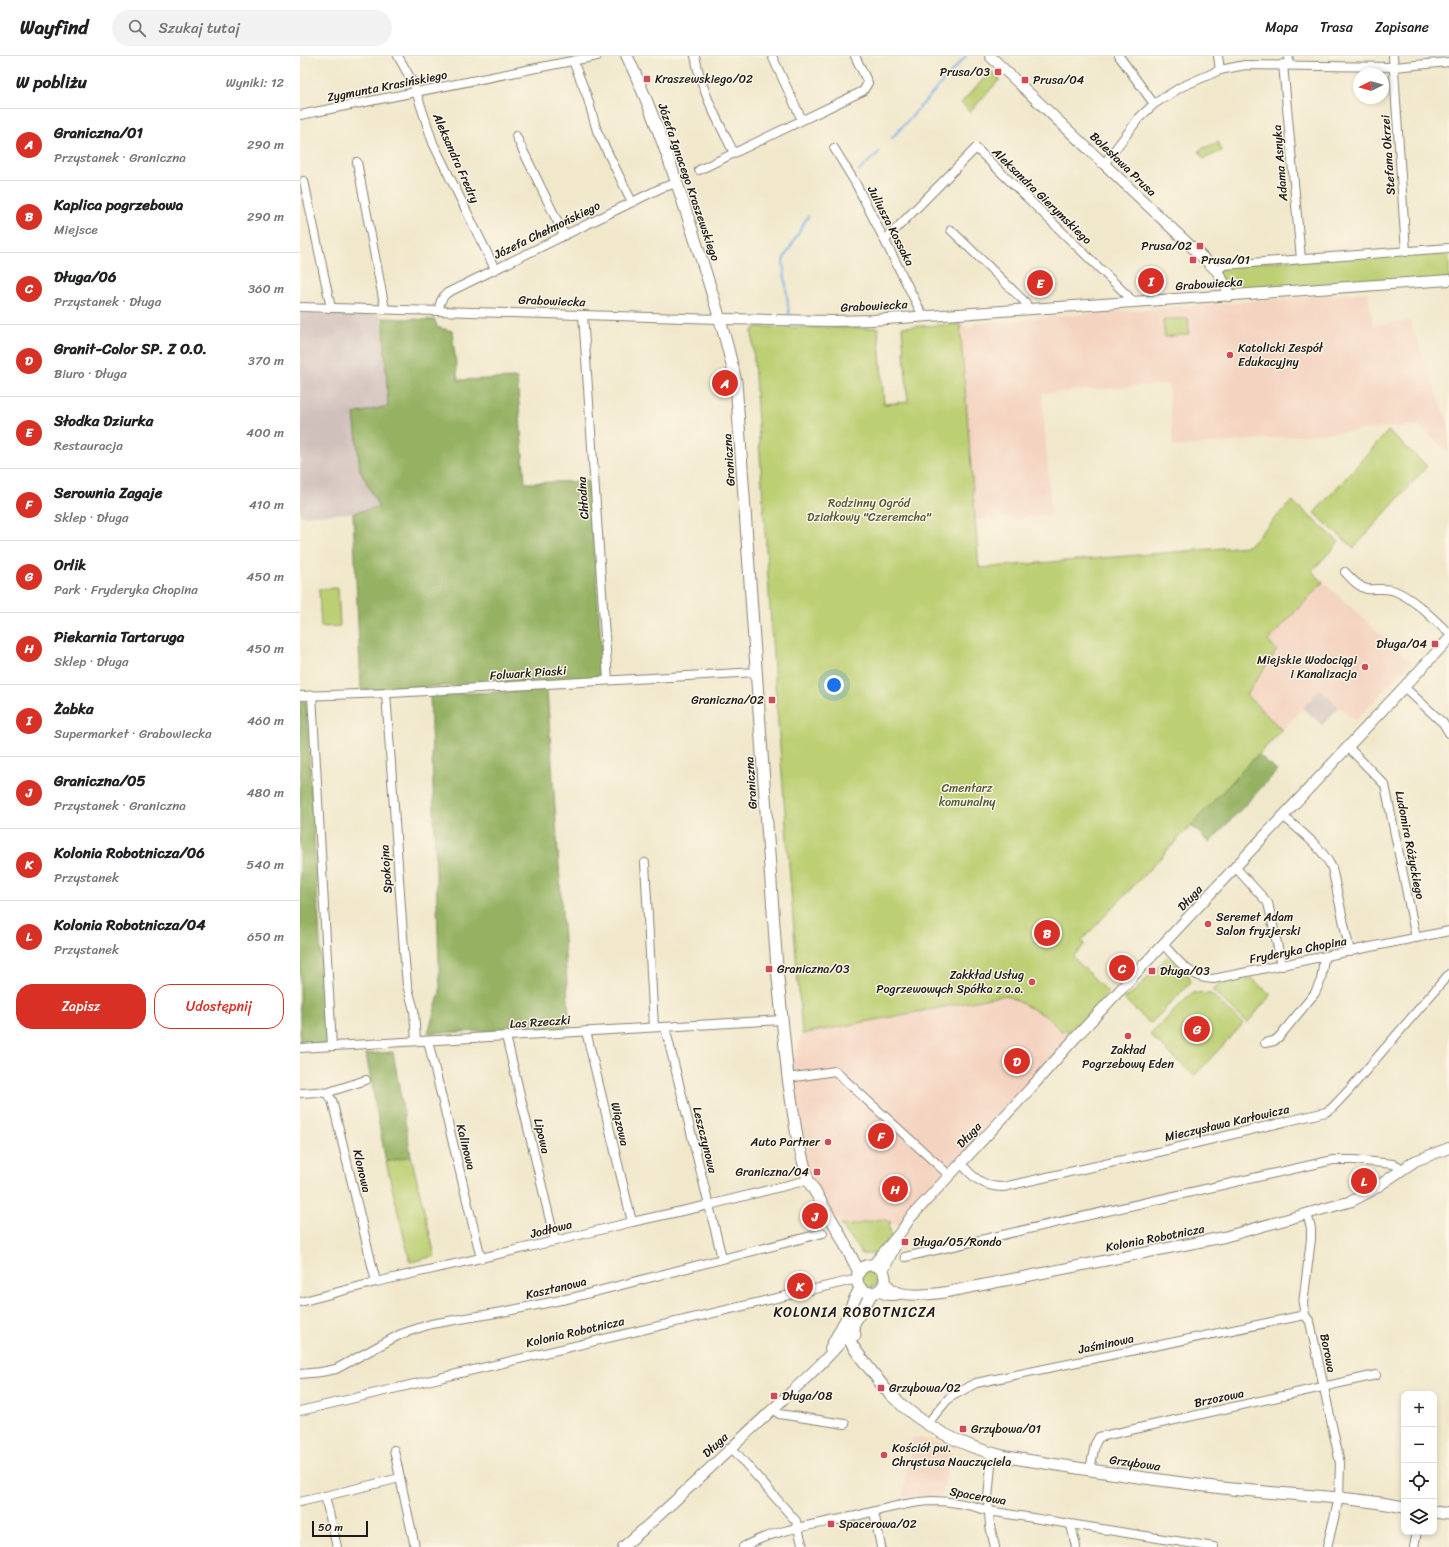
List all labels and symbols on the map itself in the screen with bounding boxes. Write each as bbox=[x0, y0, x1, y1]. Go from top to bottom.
place label: Prusa/03 bbox=[940, 61, 990, 83]
street label: Zygmunta Krasińskiego bbox=[325, 64, 449, 108]
marker: Prusa/03 bbox=[993, 67, 1003, 77]
place label: Kraszewskiego/02 bbox=[655, 68, 753, 90]
north arrow bbox=[1353, 68, 1389, 104]
place label: Prusa/04 bbox=[1033, 69, 1085, 91]
marker: Kraszewskiego/02 bbox=[642, 74, 652, 84]
marker: Prusa/04 bbox=[1020, 75, 1030, 85]
street label: Józefa Ignacego Kraszewskiego bbox=[651, 99, 726, 264]
street label: Aleksandra Fredry bbox=[426, 108, 486, 207]
street label: Stefana Okrzei bbox=[1374, 114, 1402, 196]
street label: Adama Asnyka bbox=[1266, 124, 1294, 203]
street label: Bolesława Prusa bbox=[1084, 126, 1162, 202]
street label: Aleksandra Gierymskiego bbox=[986, 141, 1097, 250]
street label: Juliusza Kossaka bbox=[861, 181, 921, 270]
street label: Józefa Chełmońskiego bbox=[489, 195, 604, 266]
place label: Prusa/02 bbox=[1141, 235, 1192, 257]
marker: Prusa/02 bbox=[1195, 241, 1205, 251]
place label: Prusa/01 bbox=[1201, 249, 1250, 271]
marker: Prusa/01 bbox=[1188, 255, 1198, 265]
pin: I bbox=[1138, 266, 1164, 296]
pin: E bbox=[1027, 268, 1053, 298]
street label: Grabowiecka bbox=[1175, 271, 1244, 297]
street label: Grabowiecka bbox=[518, 289, 587, 313]
street label: Grabowiecka bbox=[840, 293, 909, 319]
place label: Katolicki Zespół Edukacyjny bbox=[1238, 337, 1324, 373]
marker: Katolicki Zespół Edukacyjny bbox=[1225, 350, 1235, 360]
pin: A bbox=[712, 368, 738, 398]
street label: Graniczna bbox=[716, 433, 742, 487]
street label: Chłodna bbox=[570, 475, 595, 520]
park label: Rodzinny Ogród Działkowy "Czeremcha" bbox=[807, 492, 932, 528]
place label: Długa/04 bbox=[1376, 633, 1427, 655]
marker: Długa/04 bbox=[1430, 639, 1440, 649]
place label: Miejskie Wodociągi i Kanalizacja bbox=[1257, 649, 1358, 685]
street label: Folwark Piaski bbox=[489, 659, 568, 687]
marker: Miejskie Wodociągi i Kanalizacja bbox=[1360, 662, 1370, 672]
your location bbox=[824, 675, 844, 695]
place label: Graniczna/02 bbox=[691, 689, 764, 711]
marker: Graniczna/02 bbox=[767, 695, 777, 705]
street label: Graniczna bbox=[738, 756, 764, 810]
park label: Cmentarz komunalny bbox=[939, 777, 996, 813]
street label: Ludomira Różyckiego bbox=[1389, 789, 1431, 901]
street label: Spokojna bbox=[373, 844, 399, 894]
street label: Długa bbox=[1172, 879, 1209, 916]
place label: Seremet Adam Salon fryzjerski bbox=[1216, 906, 1301, 942]
pin: B bbox=[1034, 918, 1060, 948]
marker: Seremet Adam Salon fryzjerski bbox=[1203, 919, 1213, 929]
street label: Fryderyka Chopina bbox=[1247, 930, 1350, 970]
pin: C bbox=[1109, 953, 1135, 983]
place label: Graniczna/03 bbox=[777, 958, 850, 980]
place label: Długa/03 bbox=[1160, 960, 1210, 982]
marker: Graniczna/03 bbox=[764, 964, 774, 974]
place label: Zakkład Usług Pogrzewowych Spółka z o.o. bbox=[876, 964, 1024, 1000]
marker: Długa/03 bbox=[1147, 966, 1157, 976]
marker: Zakkład Usług Pogrzewowych Spółka z o.o. bbox=[1027, 977, 1037, 987]
street label: Las Rzeczki bbox=[509, 1009, 572, 1035]
pin: G bbox=[1184, 1014, 1210, 1044]
marker: Zakład Pogrzebowy Eden bbox=[1123, 1031, 1133, 1041]
place label: Zakład Pogrzebowy Eden bbox=[1082, 1039, 1174, 1075]
pin: D bbox=[1004, 1046, 1030, 1076]
street label: Mieczysława Karłowicza bbox=[1162, 1098, 1293, 1148]
street label: Wiązowa bbox=[604, 1100, 636, 1148]
street label: Leszczynowa bbox=[686, 1104, 724, 1176]
street label: Lipowa bbox=[527, 1116, 557, 1156]
street label: Długa bbox=[951, 1116, 988, 1153]
pin: F bbox=[868, 1121, 894, 1151]
street label: Kalinowa bbox=[450, 1122, 482, 1172]
place label: Auto Partner bbox=[750, 1131, 821, 1153]
marker: Auto Partner bbox=[823, 1137, 833, 1147]
street label: Klonowa bbox=[346, 1147, 378, 1195]
place label: Graniczna/04 bbox=[736, 1161, 809, 1183]
pin: L bbox=[1351, 1166, 1377, 1196]
marker: Graniczna/04 bbox=[812, 1167, 822, 1177]
pin: H bbox=[882, 1174, 908, 1204]
pin: J bbox=[802, 1201, 828, 1231]
street label: Jodłowa bbox=[527, 1213, 574, 1245]
street label: Kolonia Robotnicza bbox=[1104, 1217, 1207, 1258]
place label: Długa/05/Rondo bbox=[913, 1231, 1002, 1253]
marker: Długa/05/Rondo bbox=[900, 1237, 910, 1247]
street label: Kasztanowa bbox=[523, 1270, 589, 1306]
pin: K bbox=[787, 1271, 813, 1301]
district label: KOLONIA ROBOTNICZA bbox=[773, 1300, 937, 1325]
street label: Kolonia Robotnicza bbox=[524, 1310, 627, 1354]
street label: Jaśminowa bbox=[1075, 1327, 1136, 1361]
street label: Borowa bbox=[1313, 1332, 1343, 1374]
place label: Grzybowa/02 bbox=[889, 1377, 961, 1399]
street label: Brzozowa bbox=[1192, 1382, 1246, 1414]
marker: Grzybowa/02 bbox=[876, 1383, 886, 1393]
place label: Długa/08 bbox=[782, 1385, 832, 1407]
marker: Długa/08 bbox=[769, 1391, 779, 1401]
place label: Grzybowa/01 bbox=[971, 1418, 1041, 1440]
marker: Grzybowa/01 bbox=[958, 1424, 968, 1434]
street label: Długa bbox=[697, 1426, 734, 1463]
place label: Kościół pw. Chrystusa Nauczyciela bbox=[892, 1437, 1011, 1473]
street label: Grzybowa bbox=[1108, 1449, 1163, 1478]
marker: Kościół pw. Chrystusa Nauczyciela bbox=[879, 1450, 889, 1460]
street label: Spacerowa bbox=[948, 1480, 1008, 1512]
place label: Spacerowa/02 bbox=[839, 1513, 917, 1535]
scale bar bbox=[312, 1519, 368, 1538]
marker: Spacerowa/02 bbox=[826, 1519, 836, 1529]

